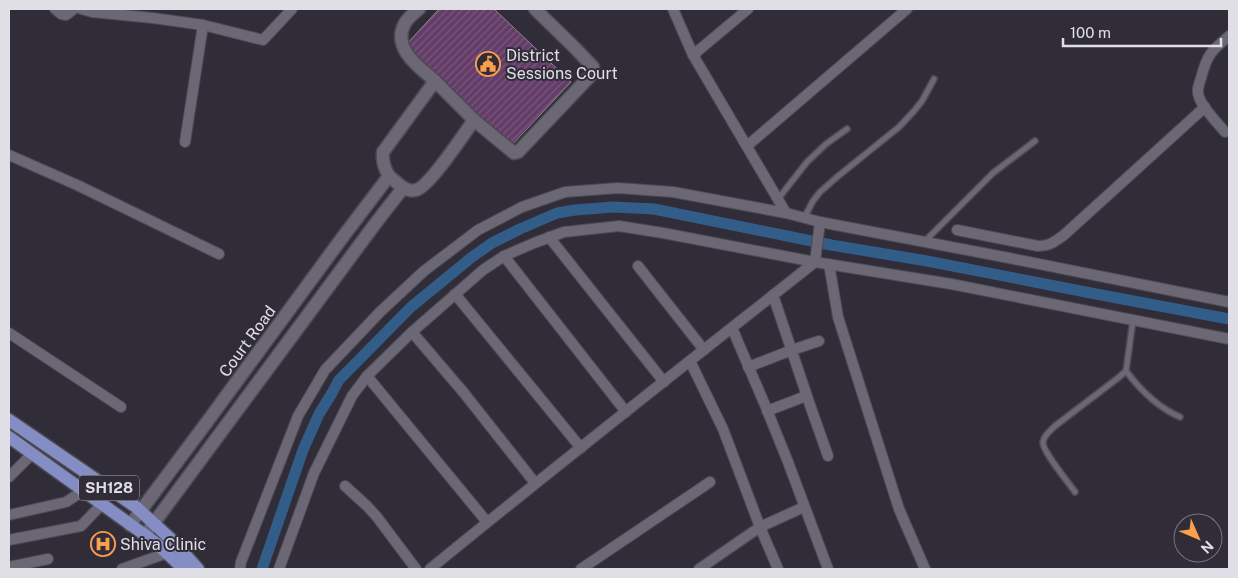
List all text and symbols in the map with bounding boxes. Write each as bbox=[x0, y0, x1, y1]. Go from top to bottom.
scale bar bbox=[1063, 15, 1220, 47]
text: 100 m bbox=[1070, 24, 1111, 41]
place label: District Sessions Court bbox=[506, 46, 618, 83]
public building icon: District Sessions Court bbox=[475, 51, 501, 77]
street label: Court Road bbox=[215, 302, 280, 381]
road number: SH128 bbox=[79, 476, 139, 500]
north arrow bbox=[1173, 513, 1223, 563]
hospital icon: Shiva Clinic bbox=[90, 531, 116, 557]
place label: Shiva Clinic bbox=[120, 535, 206, 554]
text: N bbox=[1198, 538, 1217, 557]

